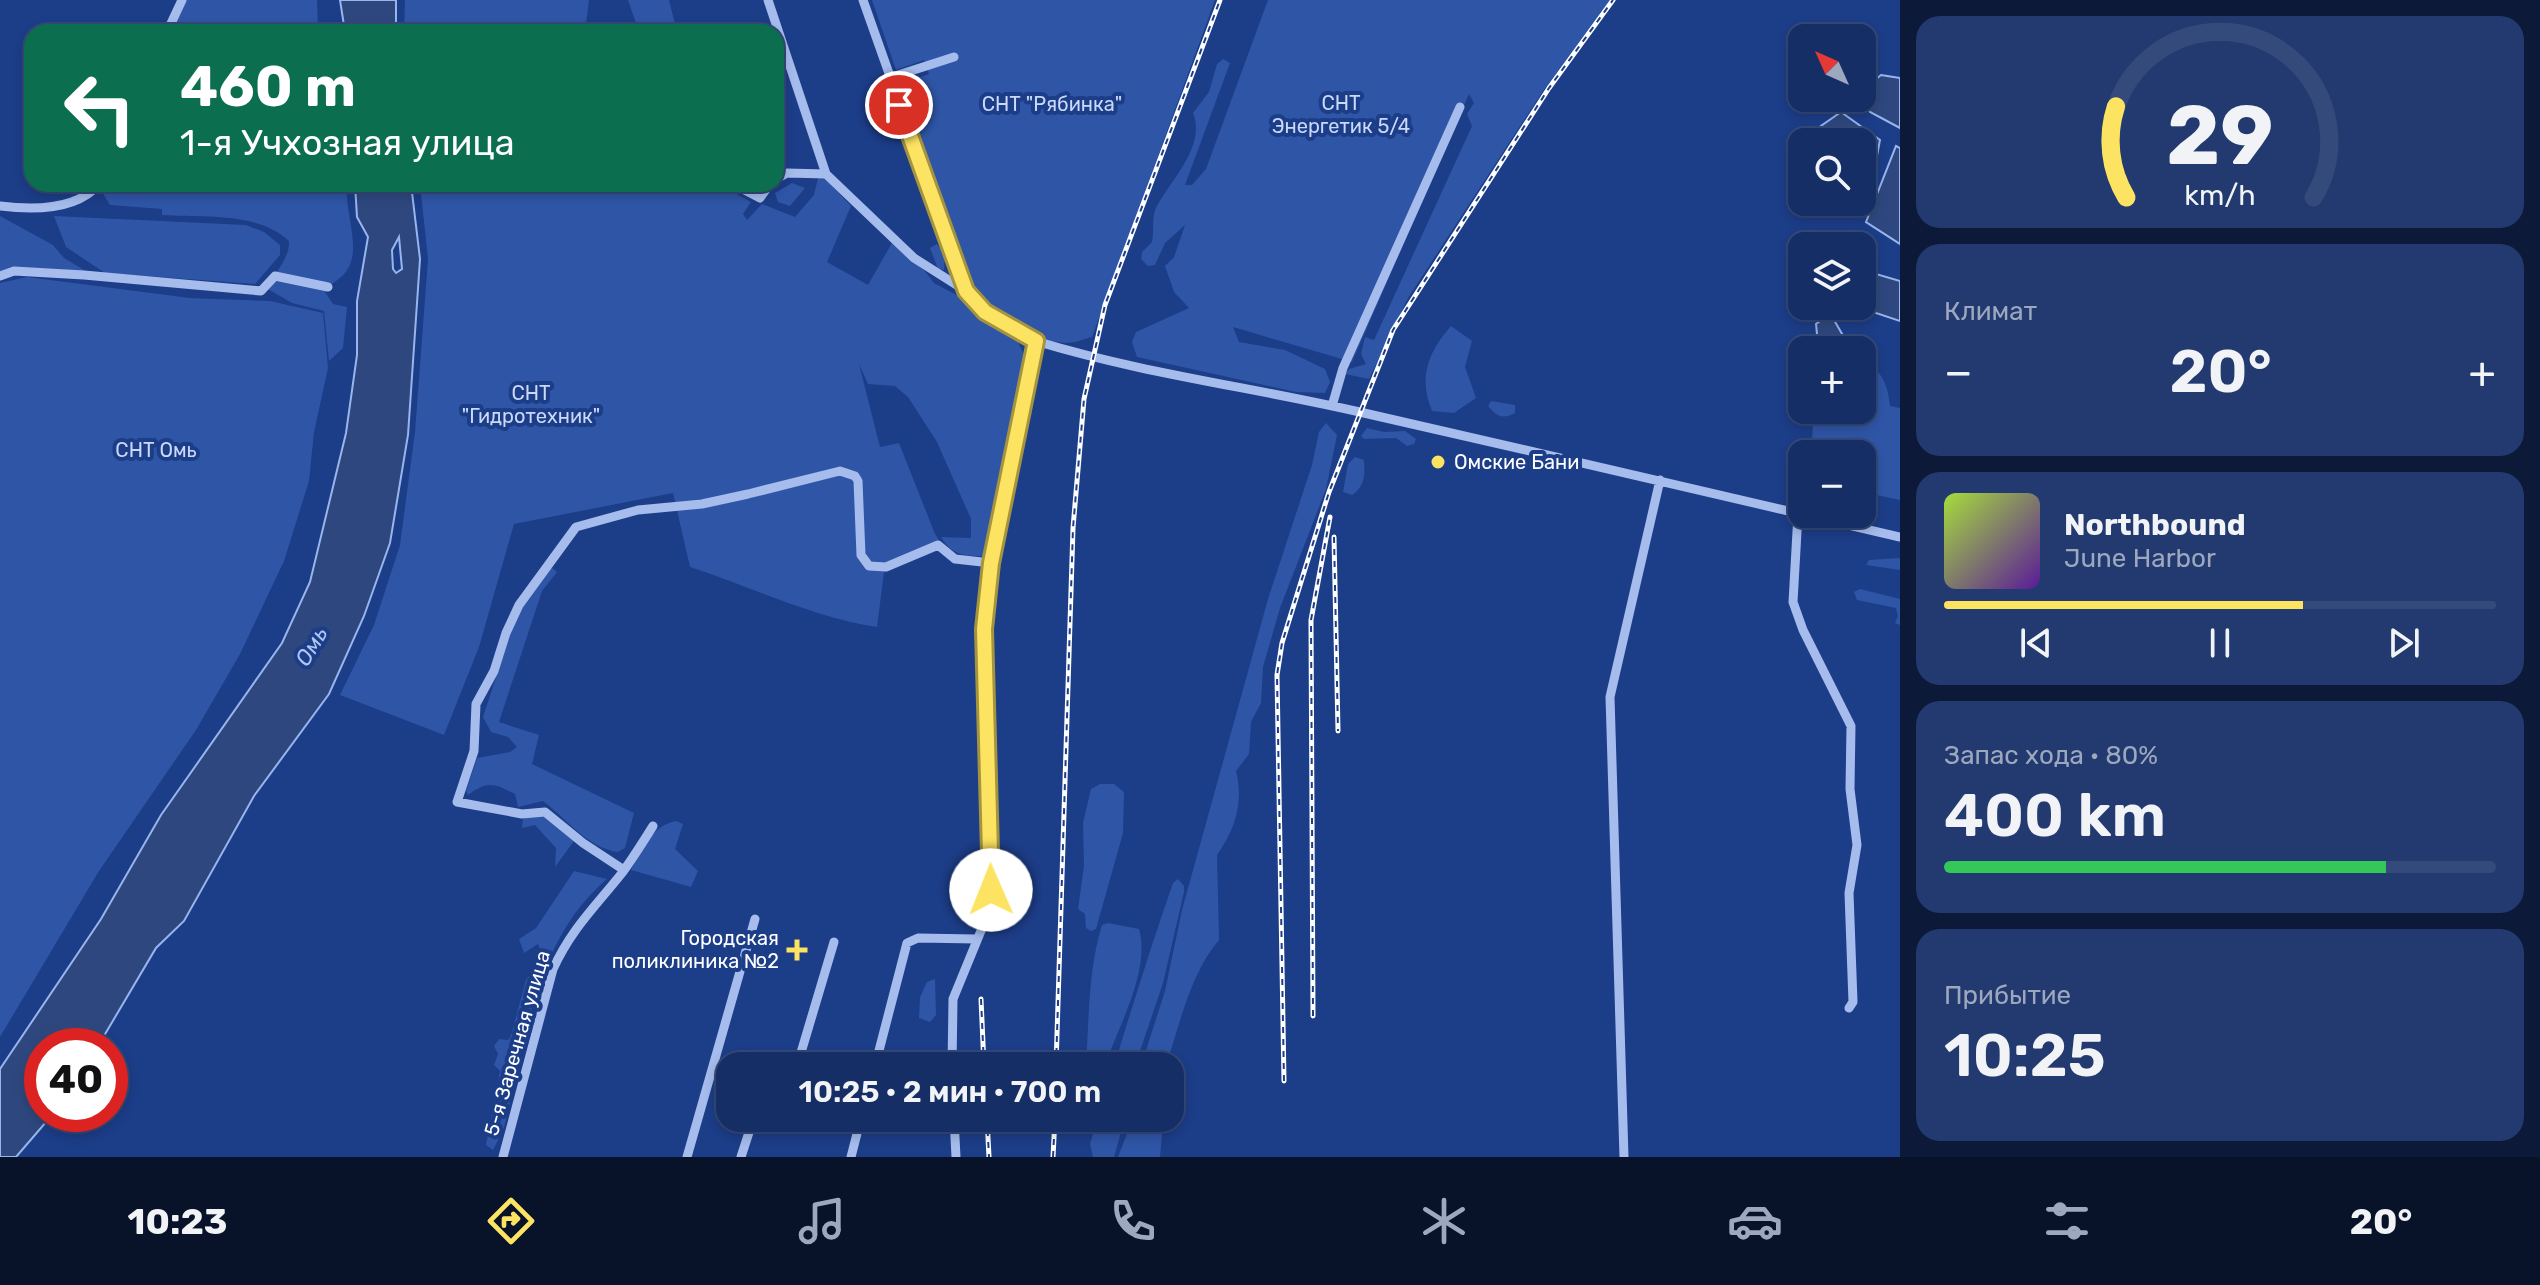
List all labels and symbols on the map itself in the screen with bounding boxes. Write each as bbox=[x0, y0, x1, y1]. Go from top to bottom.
north arrow bbox=[1788, 24, 1876, 112]
pin bbox=[865, 71, 933, 139]
park label: СНТ Энергетик 5/4 bbox=[1272, 91, 1410, 138]
park label: СНТ "Рябинка" bbox=[982, 92, 1122, 116]
park label: СНТ "Гидротехник" bbox=[462, 381, 600, 428]
park label: СНТ Омь bbox=[115, 438, 197, 462]
place label: Омские Бани bbox=[1454, 450, 1579, 474]
marker: Омские Бани bbox=[1429, 453, 1447, 471]
water label: Омь bbox=[289, 622, 334, 671]
position arrow bbox=[949, 848, 1033, 932]
place label: Городская поликлиника №2 bbox=[612, 926, 779, 973]
marker: Городская поликлиника №2 bbox=[786, 939, 808, 961]
street label: 5-я Заречная улица bbox=[479, 948, 555, 1138]
speed limit sign: 40 bbox=[24, 1028, 128, 1132]

